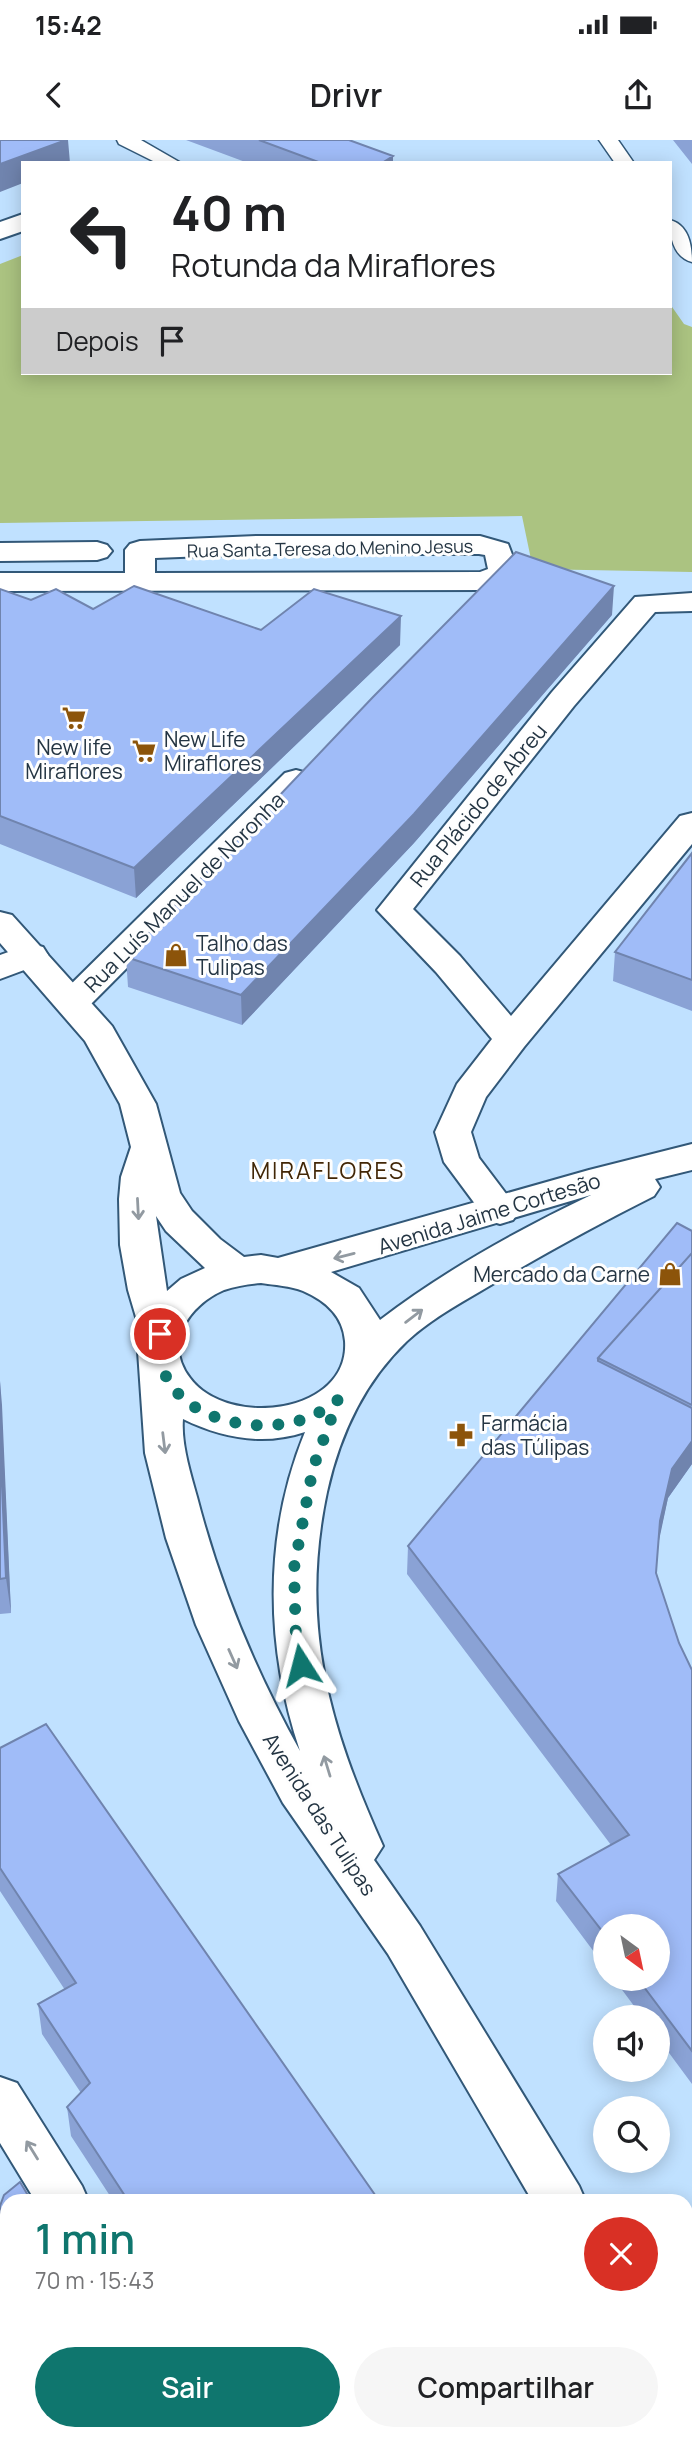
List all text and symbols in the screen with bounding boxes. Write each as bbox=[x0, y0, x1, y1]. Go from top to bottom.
text: 15:42 bbox=[35, 7, 102, 43]
text: Drivr bbox=[310, 73, 382, 117]
icon: back bbox=[35, 76, 73, 114]
icon: share bbox=[619, 76, 657, 114]
text: 40 m bbox=[171, 179, 287, 246]
icon: left bbox=[56, 189, 147, 280]
text: Rotunda da Miraflores bbox=[171, 243, 496, 287]
icon: arrive bbox=[153, 322, 191, 360]
text: Depois bbox=[56, 323, 139, 359]
street label: Rua Santa Teresa do Menino Jesus bbox=[187, 534, 473, 562]
supermarket icon: New life Miraflores bbox=[60, 704, 88, 732]
street label: Rua Plácido de Abreu bbox=[403, 717, 553, 893]
place label: New Life Miraflores bbox=[164, 725, 262, 777]
place label: New life Miraflores bbox=[25, 733, 123, 785]
supermarket icon: New Life Miraflores bbox=[130, 737, 158, 765]
street label: Rua Luís Manuel de Noronha bbox=[78, 786, 290, 998]
place label: Talho das Tulipas bbox=[196, 929, 288, 981]
shop icon: Talho das Tulipas bbox=[162, 941, 190, 969]
district label: MIRAFLORES bbox=[251, 1154, 405, 1186]
street label: Avenida Jaime Cortesão bbox=[374, 1166, 604, 1260]
one-way arrow bbox=[131, 1197, 144, 1220]
one-way arrow bbox=[333, 1250, 356, 1263]
place label: Mercado da Carne bbox=[473, 1260, 650, 1288]
shop icon: Mercado da Carne bbox=[656, 1260, 684, 1288]
pin bbox=[130, 1304, 190, 1364]
one-way arrow bbox=[404, 1308, 422, 1323]
icon: arrive bbox=[141, 1315, 179, 1353]
place label: Farmácia das Túlipas bbox=[481, 1409, 589, 1461]
pharmacy icon: Farmácia das Túlipas bbox=[447, 1421, 475, 1449]
one-way arrow bbox=[157, 1431, 170, 1454]
position arrow bbox=[264, 1628, 338, 1702]
one-way arrow bbox=[227, 1648, 240, 1669]
street label: Avenida das Tulipas bbox=[257, 1727, 383, 1901]
one-way arrow bbox=[319, 1755, 332, 1777]
north arrow bbox=[593, 1914, 670, 1992]
map controls bbox=[593, 1914, 670, 2173]
button: sound bbox=[593, 2005, 670, 2082]
button: search bbox=[593, 2096, 670, 2173]
one-way arrow bbox=[25, 2141, 39, 2161]
text: 1 min bbox=[35, 2209, 135, 2267]
button: close bbox=[584, 2217, 658, 2291]
text: 70 m · 15:43 bbox=[35, 2264, 155, 2296]
button: Sair bbox=[35, 2347, 340, 2427]
button: Compartilhar bbox=[354, 2347, 658, 2427]

